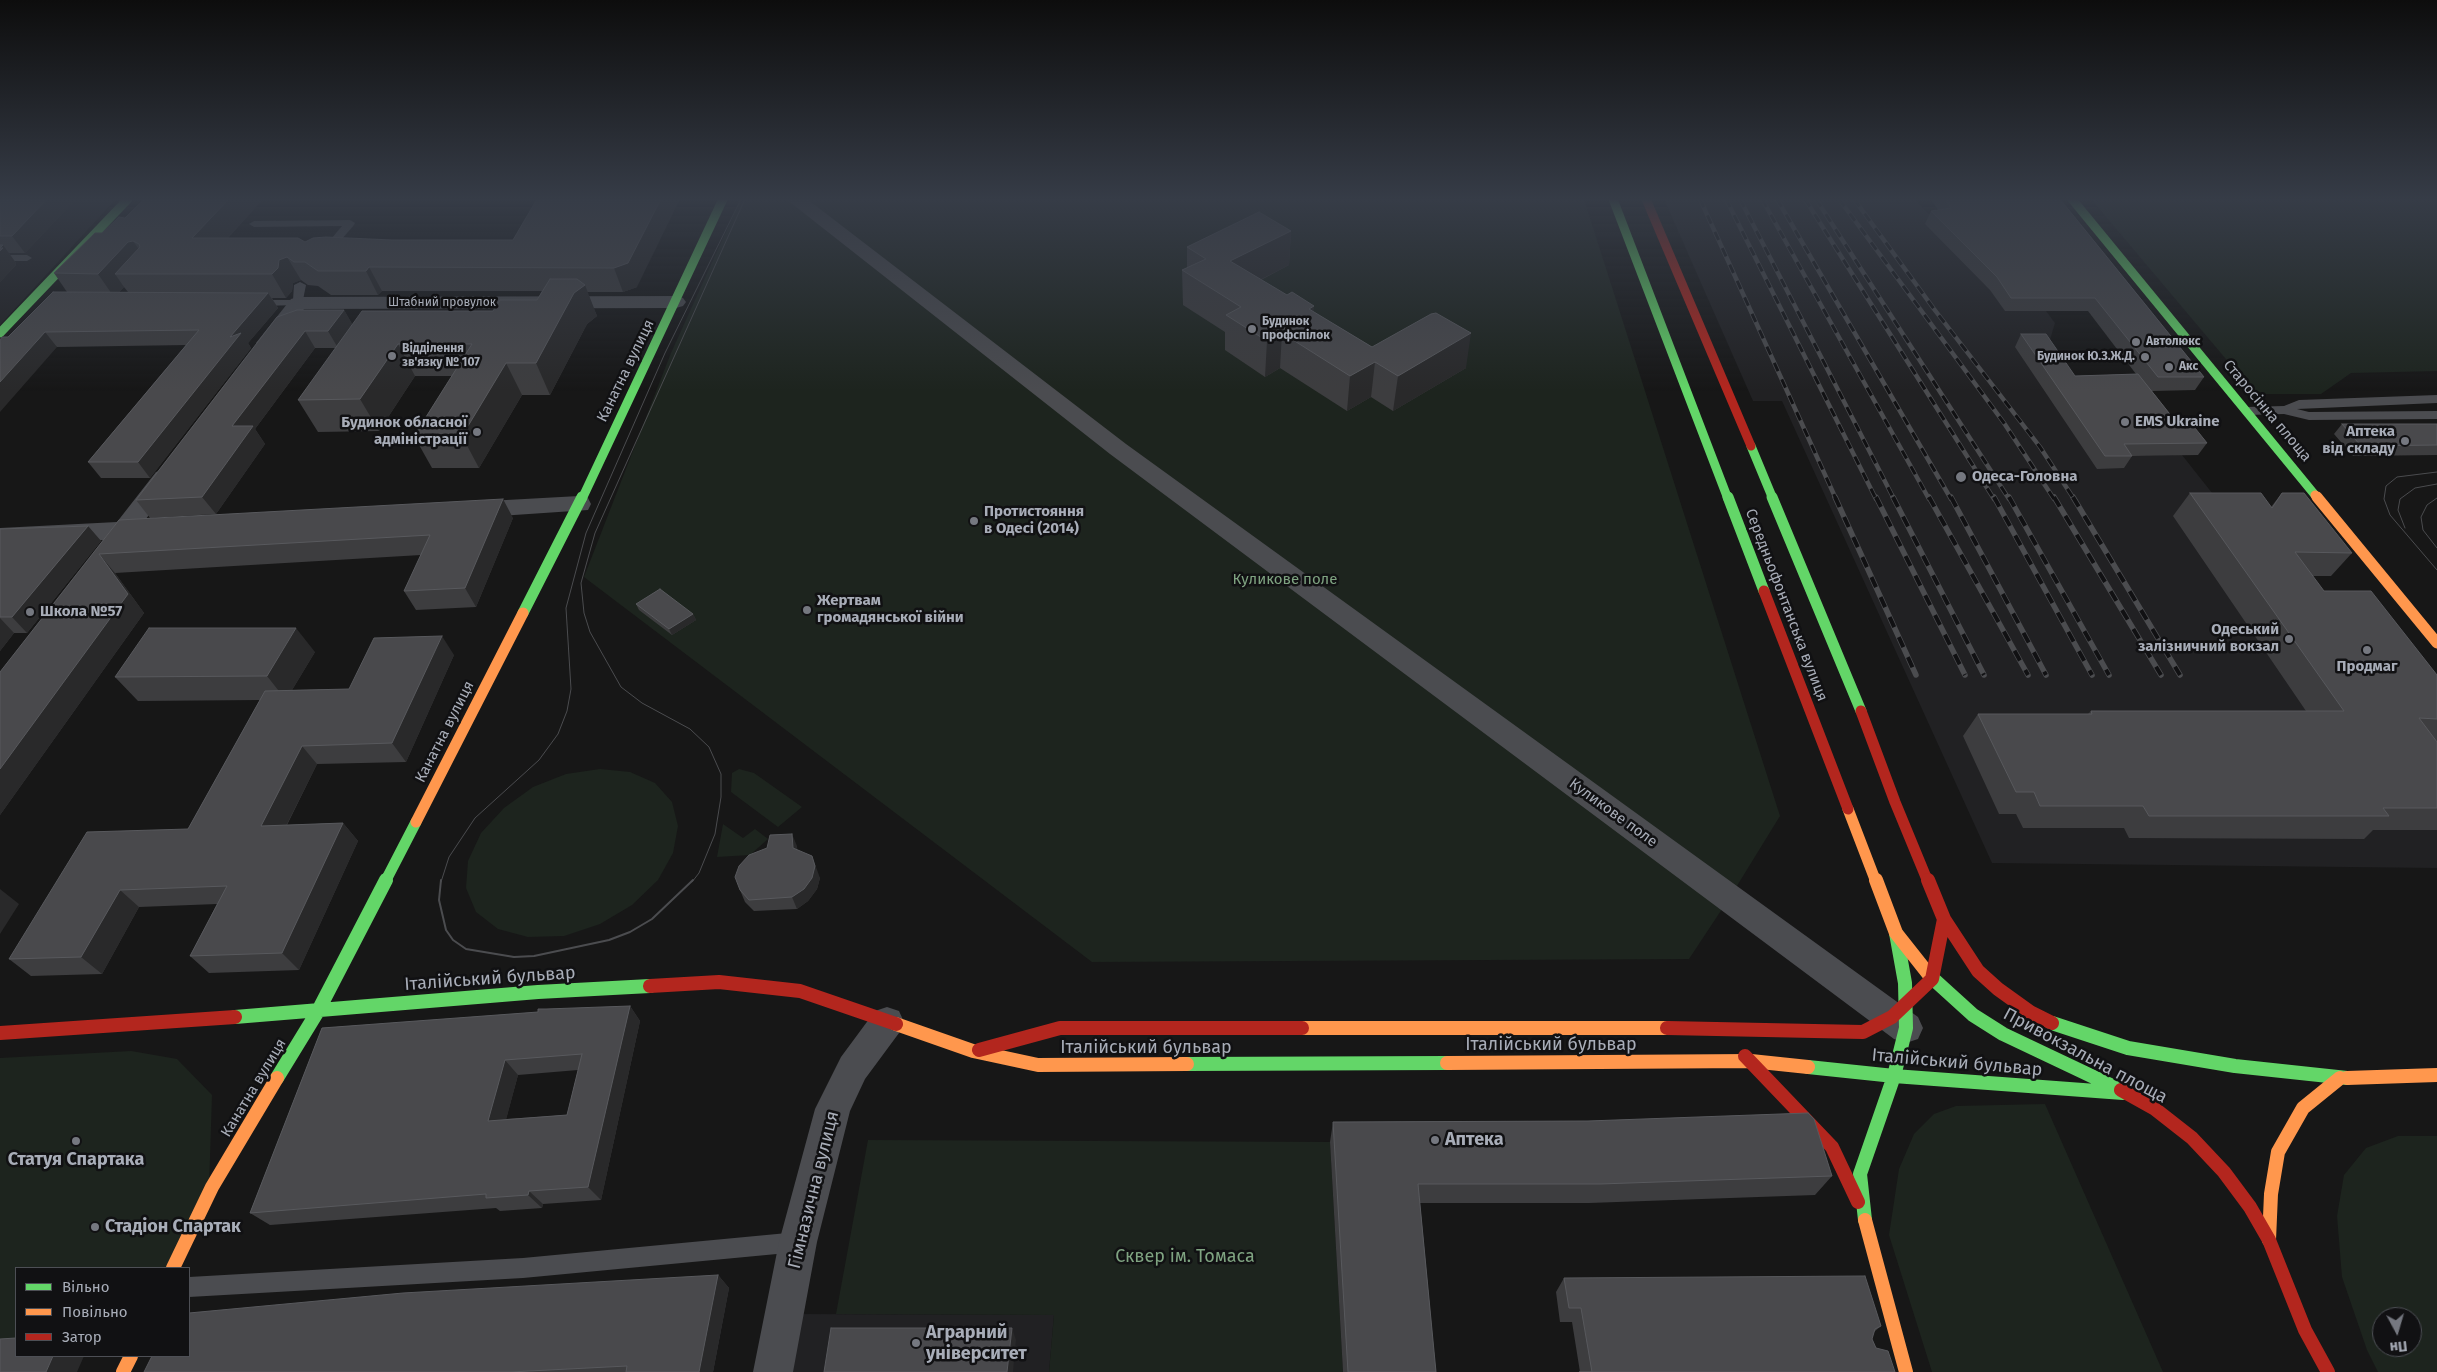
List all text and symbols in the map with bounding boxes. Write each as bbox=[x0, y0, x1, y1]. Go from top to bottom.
street label: Штабний провулок bbox=[388, 296, 496, 310]
place label: Будинок профспілок bbox=[1262, 315, 1330, 343]
street label: Канатна вулиця bbox=[593, 317, 659, 425]
marker: Будинок профспілок bbox=[1246, 323, 1258, 335]
place label: Автолюкс bbox=[2146, 335, 2200, 349]
marker: Автолюкс bbox=[2130, 336, 2142, 348]
place label: Відділення зв'язку № 107 bbox=[402, 342, 480, 370]
marker: Відділення зв'язку № 107 bbox=[386, 350, 398, 362]
place label: Будинок Ю.З.Ж.Д. bbox=[2037, 350, 2135, 364]
marker: Будинок Ю.З.Ж.Д. bbox=[2139, 351, 2151, 363]
street label: Старосінна площа bbox=[2219, 356, 2315, 466]
place label: Акс bbox=[2179, 360, 2198, 374]
marker: Акс bbox=[2163, 361, 2175, 373]
place label: EMS Ukraine bbox=[2135, 413, 2220, 431]
place label: Будинок обласної адміністрації bbox=[341, 414, 467, 449]
marker: EMS Ukraine bbox=[2119, 416, 2131, 428]
place label: Аптека від складу bbox=[2322, 423, 2395, 458]
marker: Будинок обласної адміністрації bbox=[471, 426, 483, 438]
marker: Аптека від складу bbox=[2399, 435, 2411, 447]
place label: Одеса-Головна bbox=[1972, 468, 2077, 486]
marker: Одеса-Головна bbox=[1954, 470, 1968, 484]
place label: Протистояння в Одесі (2014) bbox=[984, 503, 1084, 538]
street label: Середньофонтанська вулиця bbox=[1741, 506, 1831, 704]
marker: Протистояння в Одесі (2014) bbox=[968, 515, 980, 527]
park label: Куликове поле bbox=[1233, 571, 1337, 589]
place label: Жертвам громадянської війни bbox=[817, 592, 964, 627]
place label: Школа №57 bbox=[40, 603, 122, 621]
marker: Жертвам громадянської війни bbox=[801, 604, 813, 616]
marker: Школа №57 bbox=[24, 606, 36, 618]
place label: Одеський залізничний вокзал bbox=[2138, 621, 2279, 656]
marker: Одеський залізничний вокзал bbox=[2283, 633, 2295, 645]
marker: Продмаг bbox=[2361, 644, 2373, 656]
place label: Продмаг bbox=[2337, 658, 2397, 676]
street label: Канатна вулиця bbox=[412, 678, 478, 786]
street label: Куликове поле bbox=[1565, 775, 1661, 851]
street label: Італійський бульвар bbox=[404, 962, 576, 996]
street label: Привокзальна площа bbox=[1999, 1004, 2171, 1108]
street label: Італійський бульвар bbox=[1465, 1034, 1637, 1056]
street label: Канатна вулиця bbox=[218, 1036, 290, 1140]
street label: Італійський бульвар bbox=[1060, 1037, 1232, 1059]
street label: Італійський бульвар bbox=[1871, 1045, 2043, 1081]
street label: Гімназична вулиця bbox=[784, 1109, 844, 1271]
place label: Аптека bbox=[1445, 1129, 1504, 1151]
marker: Аптека bbox=[1429, 1134, 1441, 1146]
marker: Статуя Спартака bbox=[70, 1135, 82, 1147]
place label: Статуя Спартака bbox=[8, 1149, 144, 1171]
place label: Стадіон Спартак bbox=[105, 1216, 241, 1238]
marker: Стадіон Спартак bbox=[89, 1221, 101, 1233]
park label: Сквер ім. Томаса bbox=[1115, 1246, 1255, 1268]
legend bbox=[15, 1267, 190, 1357]
text: Вільно bbox=[62, 1278, 109, 1296]
text: Повільно bbox=[62, 1303, 128, 1321]
north arrow bbox=[2372, 1307, 2422, 1357]
place label: Аграрний університет bbox=[926, 1322, 1027, 1365]
text: Затор bbox=[62, 1328, 102, 1346]
marker: Аграрний університет bbox=[910, 1337, 922, 1349]
text: Пн bbox=[2389, 1337, 2408, 1356]

